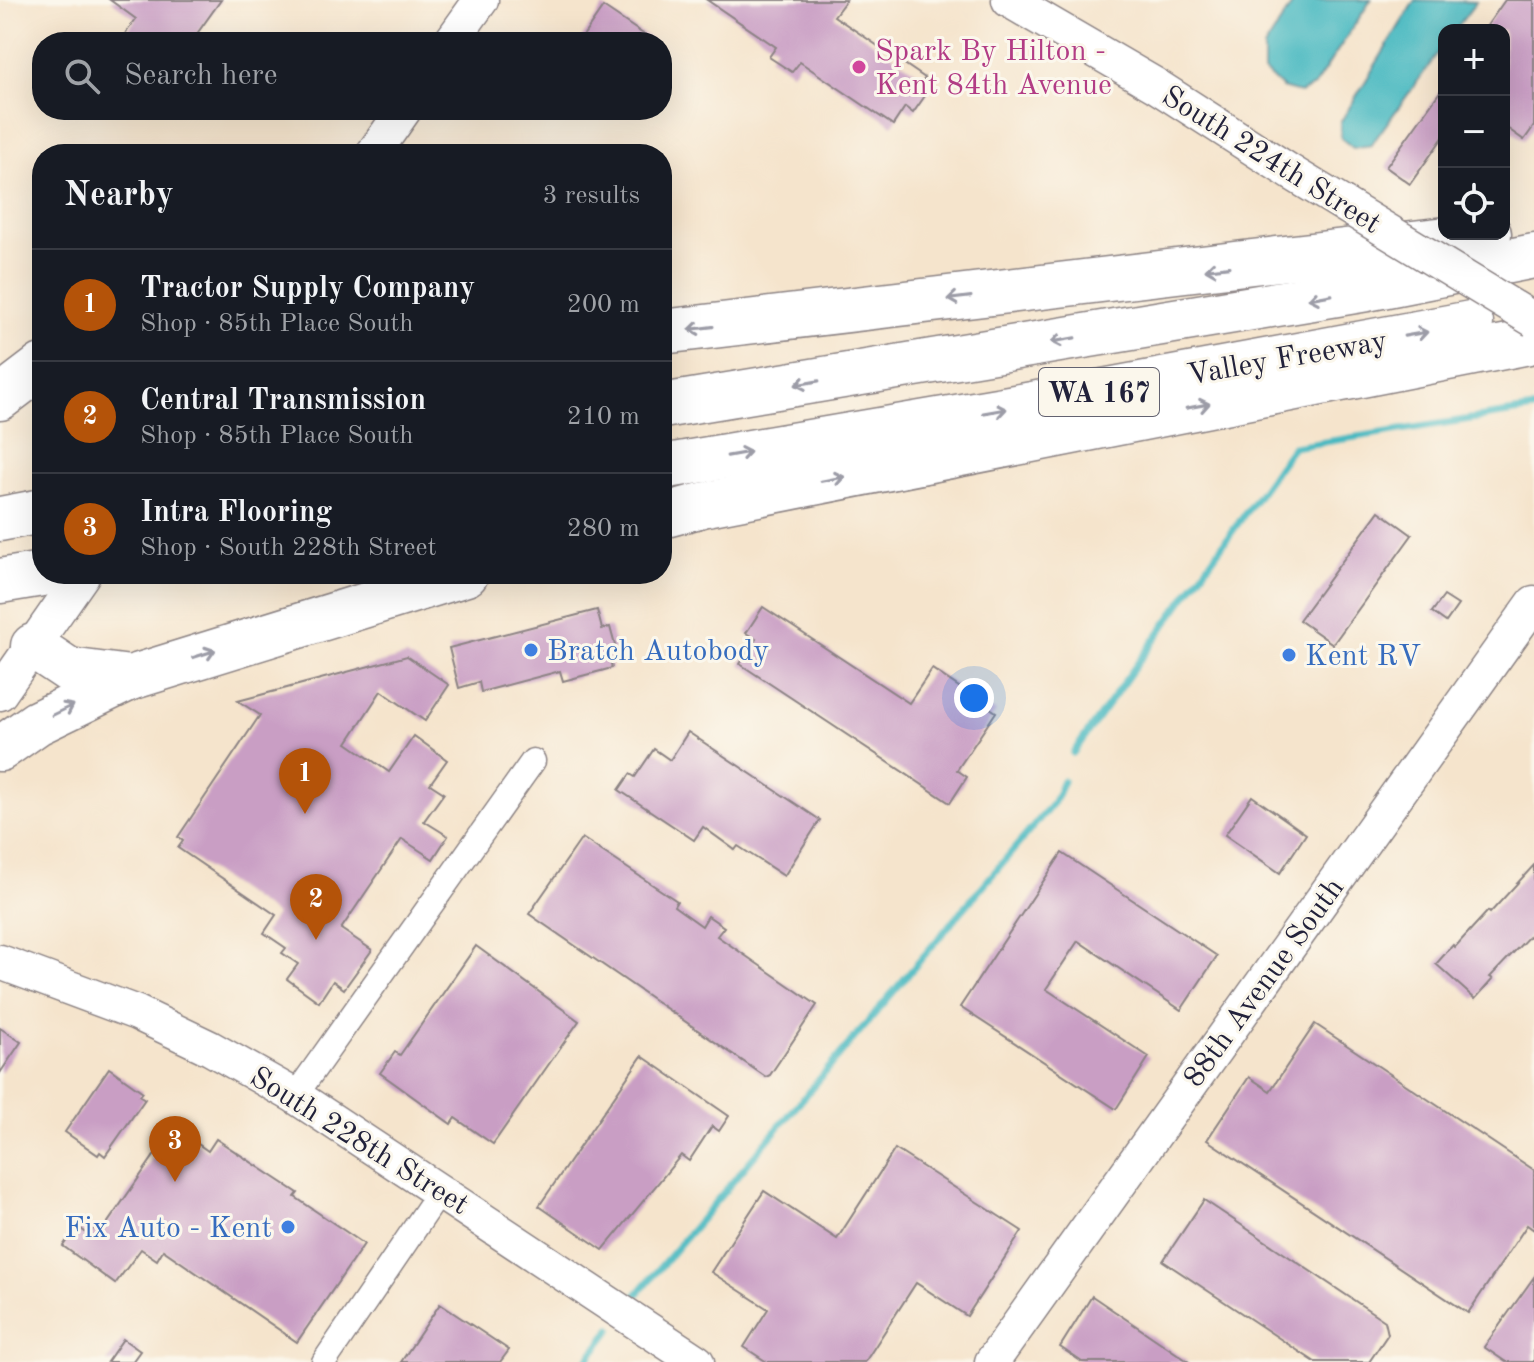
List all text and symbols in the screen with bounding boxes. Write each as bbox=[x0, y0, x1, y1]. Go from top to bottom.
map controls bbox=[1438, 24, 1510, 240]
button: + bbox=[1438, 24, 1510, 96]
search box bbox=[32, 32, 672, 120]
place label: Spark By Hilton - Kent 84th Avenue bbox=[875, 37, 1112, 101]
icon: search bbox=[60, 54, 104, 98]
marker: Spark By Hilton - Kent 84th Avenue bbox=[850, 58, 868, 76]
text: Search here bbox=[124, 61, 278, 91]
street label: South 224th Street bbox=[1156, 81, 1386, 240]
button: − bbox=[1438, 96, 1510, 168]
button: locate bbox=[1438, 168, 1510, 240]
text: Nearby bbox=[64, 179, 174, 213]
text: 3 results bbox=[542, 183, 640, 209]
one-way arrow bbox=[1204, 260, 1231, 275]
text: Tractor Supply Company bbox=[140, 274, 475, 304]
one-way arrow bbox=[946, 290, 973, 305]
one-way arrow bbox=[1308, 290, 1333, 305]
text: 1 bbox=[82, 292, 98, 318]
text: 200 m bbox=[567, 292, 640, 318]
text: Shop · 85th Place South bbox=[140, 311, 413, 337]
one-way arrow bbox=[688, 320, 715, 335]
one-way arrow bbox=[1403, 325, 1428, 340]
street label: Valley Freeway bbox=[1185, 327, 1390, 391]
one-way arrow bbox=[1051, 333, 1077, 348]
road number: WA 167 bbox=[1039, 368, 1159, 416]
one-way arrow bbox=[795, 376, 820, 391]
text: Central Transmission bbox=[140, 386, 426, 416]
one-way arrow bbox=[1185, 398, 1210, 413]
one-way arrow bbox=[982, 402, 1007, 417]
text: 2 bbox=[82, 404, 98, 430]
text: 210 m bbox=[567, 404, 640, 430]
text: Shop · 85th Place South bbox=[140, 423, 413, 449]
one-way arrow bbox=[726, 446, 751, 461]
one-way arrow bbox=[820, 471, 845, 486]
text: Intra Flooring bbox=[140, 498, 332, 528]
text: 3 bbox=[82, 516, 98, 542]
text: 280 m bbox=[567, 516, 640, 542]
text: Shop · South 228th Street bbox=[140, 535, 437, 561]
place label: Bratch Autobody bbox=[547, 637, 769, 667]
marker: Bratch Autobody bbox=[522, 641, 540, 659]
place label: Kent RV bbox=[1305, 642, 1421, 672]
one-way arrow bbox=[191, 646, 216, 661]
marker: Kent RV bbox=[1280, 646, 1298, 664]
your location bbox=[954, 678, 994, 718]
one-way arrow bbox=[51, 702, 75, 717]
pin: 1 bbox=[279, 748, 331, 814]
street label: 88th Avenue South bbox=[1179, 873, 1350, 1093]
pin: 2 bbox=[290, 874, 342, 940]
street label: South 228th Street bbox=[244, 1062, 474, 1221]
pin: 3 bbox=[149, 1116, 201, 1182]
place label: Fix Auto - Kent bbox=[64, 1214, 272, 1244]
marker: Fix Auto - Kent bbox=[279, 1218, 297, 1236]

